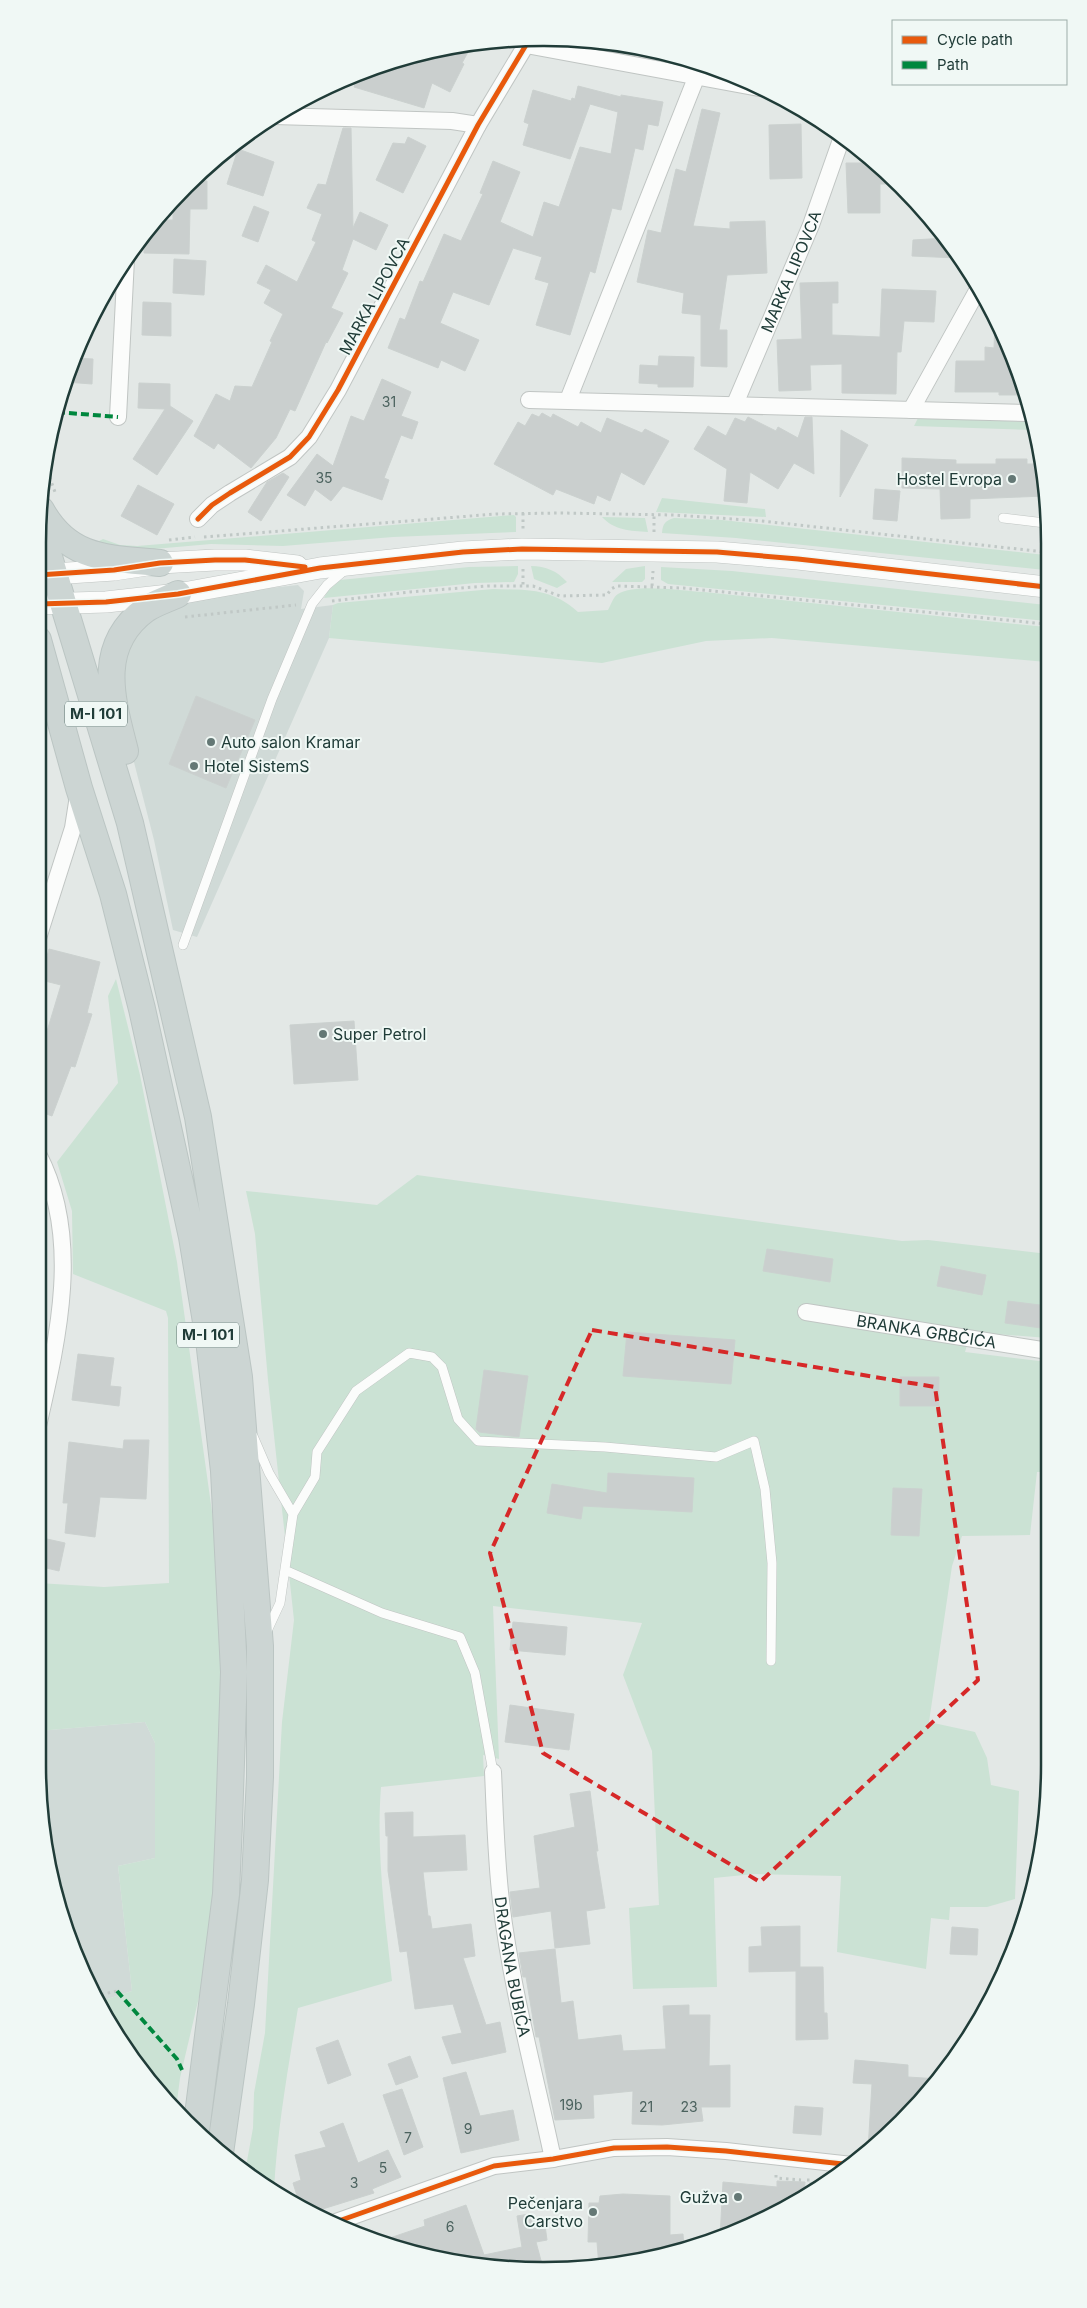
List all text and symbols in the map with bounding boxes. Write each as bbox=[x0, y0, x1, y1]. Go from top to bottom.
legend bbox=[892, 20, 1067, 85]
text: Cycle path bbox=[937, 30, 1013, 49]
text: Path bbox=[937, 55, 969, 74]
street label: MARKA LIPOVCA bbox=[757, 208, 825, 335]
street label: MARKA LIPOVCA bbox=[335, 234, 413, 358]
house number: 31 bbox=[382, 393, 396, 410]
house number: 35 bbox=[315, 469, 333, 486]
place label: Hostel Evropa bbox=[896, 469, 1002, 489]
marker: Hostel Evropa bbox=[1006, 473, 1018, 485]
road number: M-I 101 bbox=[65, 702, 127, 726]
place label: Auto salon Kramar bbox=[221, 732, 360, 752]
marker: Auto salon Kramar bbox=[205, 736, 217, 748]
place label: Hotel SistemS bbox=[204, 756, 310, 776]
marker: Hotel SistemS bbox=[188, 760, 200, 772]
place label: Super Petrol bbox=[333, 1024, 426, 1044]
marker: Super Petrol bbox=[317, 1028, 329, 1040]
street label: BRANKA GRBČIĆA bbox=[855, 1310, 998, 1353]
road number: M-I 101 bbox=[177, 1322, 239, 1348]
street label: DRAGANA BUBIĆA bbox=[491, 1896, 535, 2039]
house number: 19b bbox=[560, 2096, 582, 2113]
house number: 21 bbox=[639, 2098, 653, 2115]
house number: 23 bbox=[680, 2098, 698, 2115]
house number: 9 bbox=[464, 2120, 472, 2137]
house number: 7 bbox=[404, 2129, 412, 2146]
house number: 5 bbox=[379, 2159, 387, 2176]
house number: 3 bbox=[350, 2174, 358, 2191]
place label: Gužva bbox=[680, 2187, 728, 2207]
marker: Gužva bbox=[732, 2191, 744, 2203]
place label: Pečenjara Carstvo bbox=[508, 2193, 583, 2231]
marker: Pečenjara Carstvo bbox=[587, 2206, 599, 2218]
house number: 6 bbox=[446, 2218, 454, 2235]

